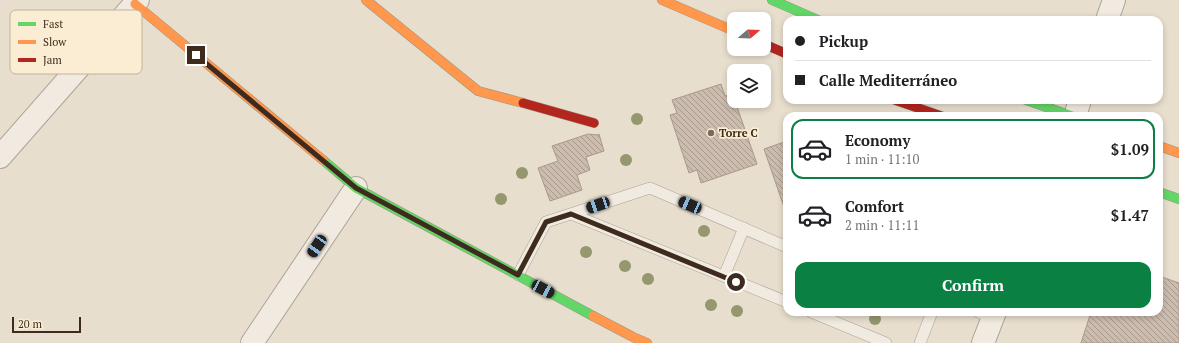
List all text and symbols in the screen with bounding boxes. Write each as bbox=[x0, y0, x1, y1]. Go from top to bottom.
legend bbox=[10, 10, 142, 74]
north arrow bbox=[727, 12, 771, 56]
map controls bbox=[727, 12, 771, 108]
text: Fast bbox=[43, 17, 63, 31]
text: Pickup bbox=[819, 31, 868, 51]
text: Slow bbox=[43, 35, 67, 49]
route end bbox=[187, 46, 205, 64]
text: Jam bbox=[43, 53, 62, 67]
button: layers bbox=[727, 64, 771, 108]
text: Calle Mediterráneo bbox=[819, 70, 957, 90]
place label: Torre C bbox=[719, 126, 758, 140]
marker: Torre C bbox=[706, 128, 716, 138]
text: Economy bbox=[845, 130, 910, 150]
icon: car bbox=[797, 131, 833, 167]
text: $1.09 bbox=[1111, 139, 1149, 159]
text: 1 min · 11:10 bbox=[845, 150, 919, 168]
car bbox=[585, 195, 611, 215]
car bbox=[677, 195, 703, 215]
text: Comfort bbox=[845, 196, 904, 216]
icon: car bbox=[797, 197, 833, 233]
text: $1.47 bbox=[1111, 205, 1149, 225]
text: 2 min · 11:11 bbox=[845, 216, 919, 234]
car bbox=[305, 233, 329, 259]
button: Confirm bbox=[795, 262, 1151, 308]
route start bbox=[727, 273, 745, 291]
car bbox=[530, 278, 556, 300]
scale bar bbox=[12, 315, 81, 334]
text: 20 m bbox=[18, 317, 42, 331]

